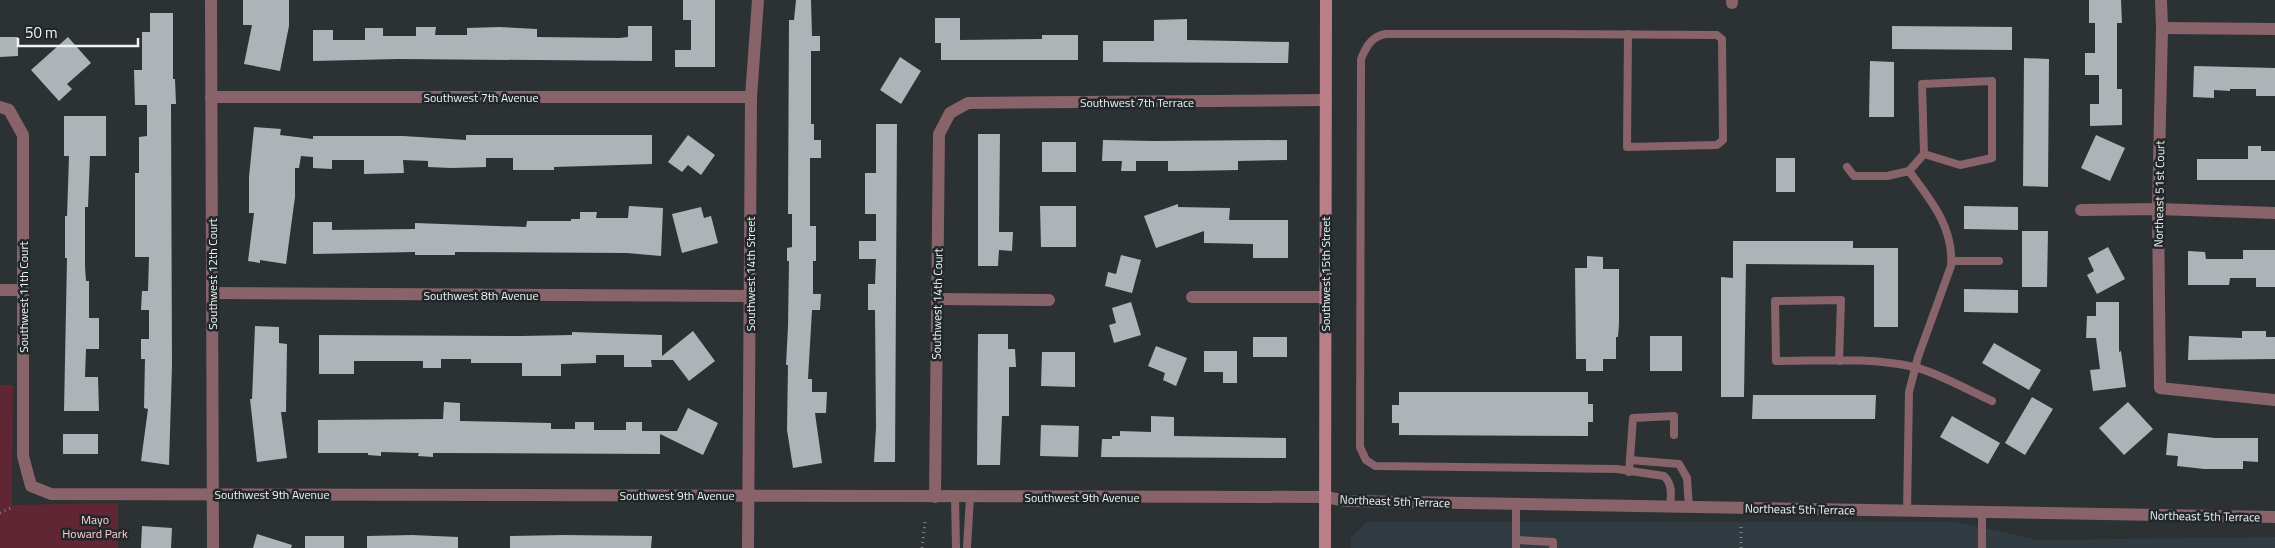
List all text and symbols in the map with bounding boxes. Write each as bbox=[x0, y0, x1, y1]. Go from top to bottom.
scale bar bbox=[18, 15, 138, 47]
text: 50 m bbox=[25, 21, 58, 44]
street label: Southwest 7th Avenue bbox=[424, 88, 538, 107]
street label: Southwest 7th Terrace bbox=[1080, 93, 1194, 112]
street label: Northeast 51st Court bbox=[2149, 140, 2169, 248]
street label: Southwest 14th Street bbox=[741, 216, 760, 332]
street label: Southwest 15th Street bbox=[1316, 216, 1335, 332]
street label: Southwest 12th Court bbox=[203, 217, 222, 330]
street label: Southwest 11th Court bbox=[14, 240, 33, 353]
street label: Southwest 14th Court bbox=[927, 247, 947, 360]
street label: Southwest 8th Avenue bbox=[424, 286, 538, 305]
street label: Southwest 9th Avenue bbox=[215, 485, 329, 504]
street label: Southwest 9th Avenue bbox=[620, 486, 734, 505]
street label: Southwest 9th Avenue bbox=[1025, 488, 1139, 507]
street label: Northeast 5th Terrace bbox=[1339, 490, 1451, 512]
street label: Northeast 5th Terrace bbox=[1745, 499, 1855, 519]
street label: Northeast 5th Terrace bbox=[2150, 506, 2260, 526]
park label: Mayo Howard Park bbox=[62, 510, 128, 543]

